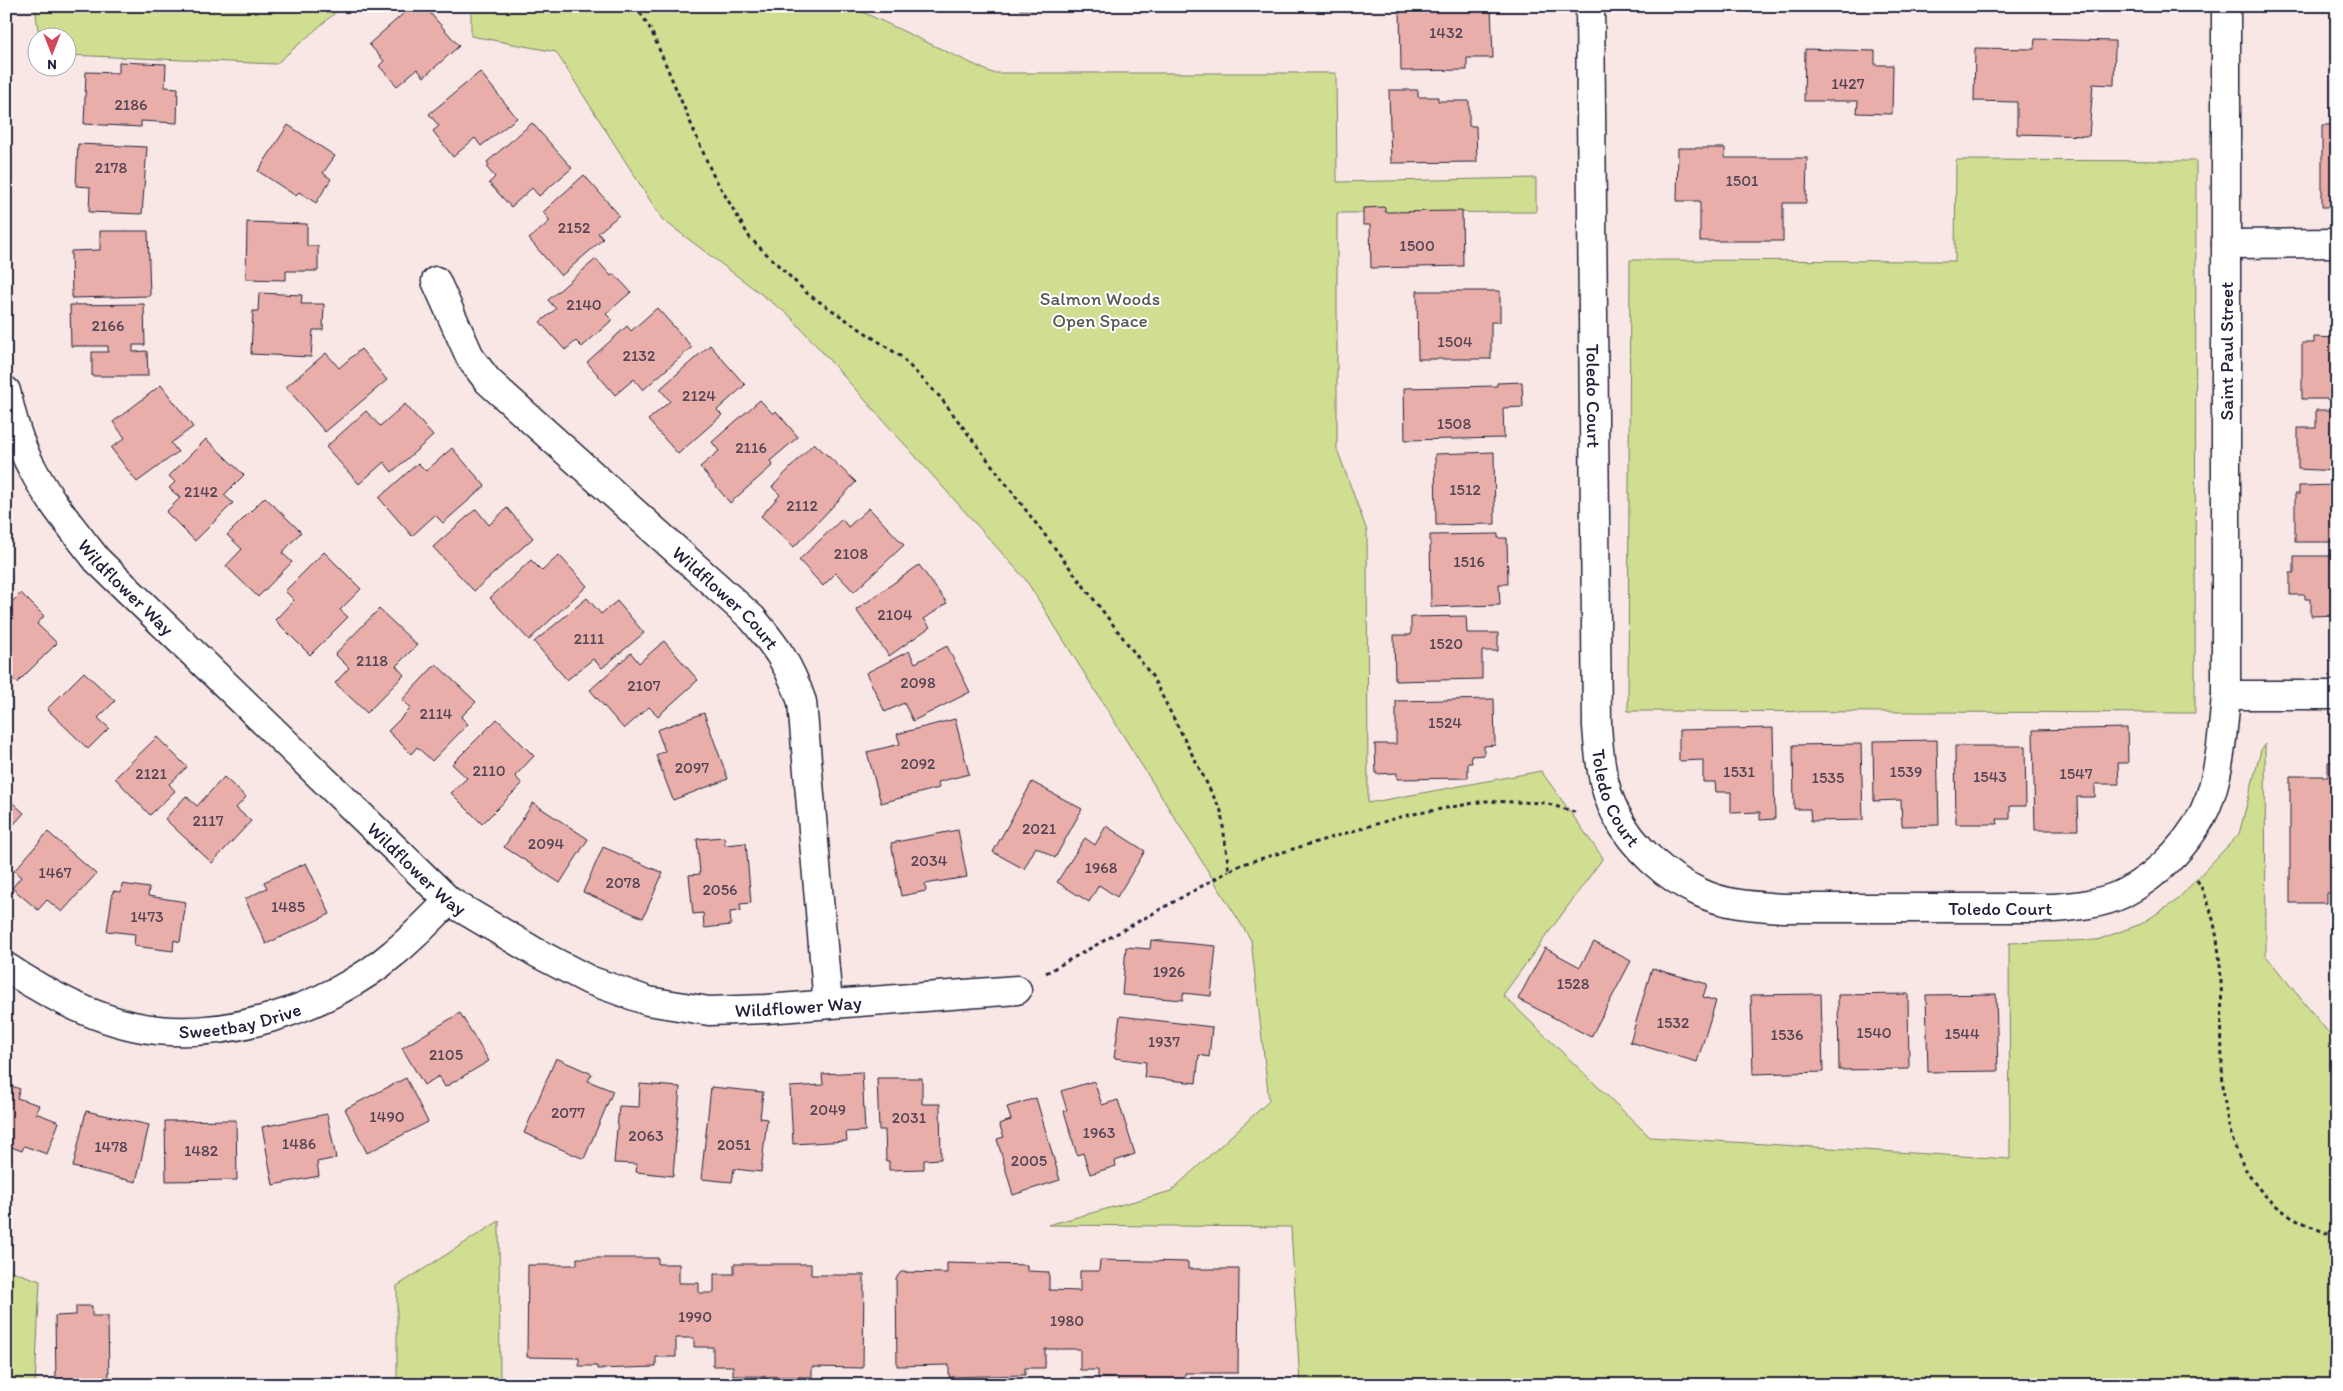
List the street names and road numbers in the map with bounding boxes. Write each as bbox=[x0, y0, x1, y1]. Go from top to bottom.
street label: Saint Paul Street bbox=[2215, 282, 2238, 420]
street label: Toledo Court bbox=[1582, 344, 1606, 448]
street label: Wildflower Way bbox=[73, 534, 179, 640]
street label: Wildflower Court bbox=[668, 541, 784, 654]
street label: Toledo Court bbox=[1587, 748, 1645, 851]
street label: Wildflower Way bbox=[363, 817, 471, 920]
street label: Toledo Court bbox=[1948, 897, 2052, 920]
street label: Wildflower Way bbox=[734, 990, 863, 1022]
street label: Sweetbay Drive bbox=[179, 997, 304, 1043]

